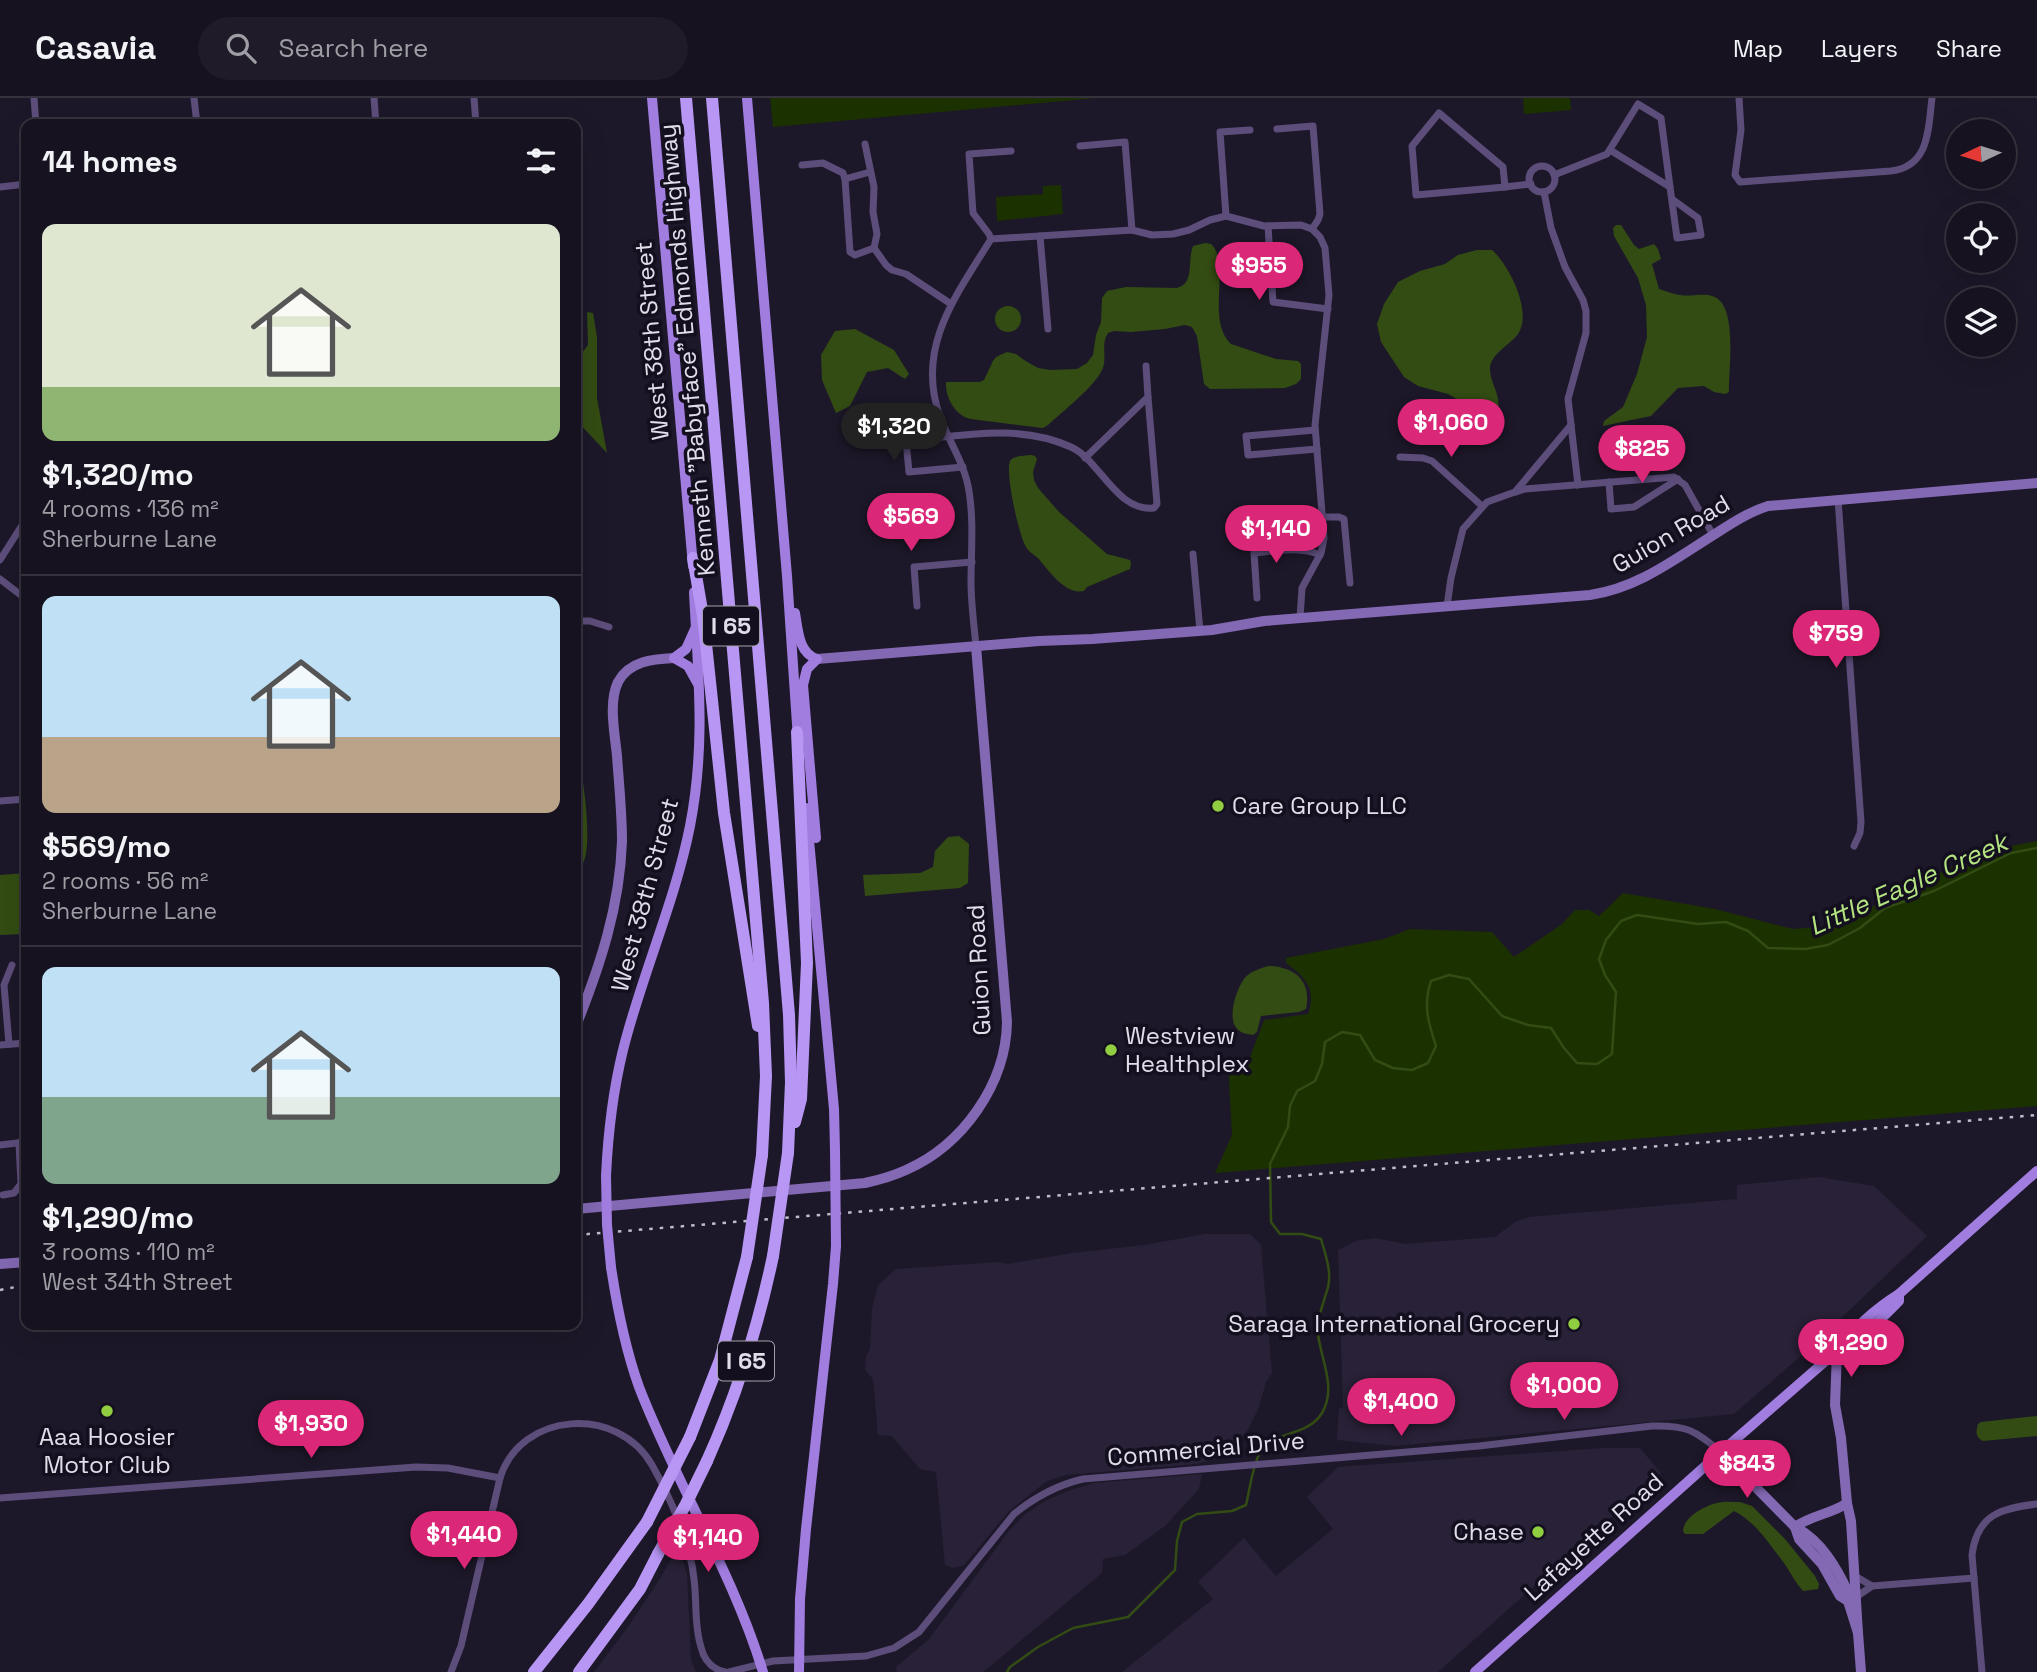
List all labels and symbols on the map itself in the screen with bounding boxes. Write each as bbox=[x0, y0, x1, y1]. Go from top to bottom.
north arrow bbox=[1946, 119, 2016, 189]
street label: Kenneth "Babyface" Edmonds Highway bbox=[651, 123, 722, 577]
street label: West 38th Street bbox=[627, 240, 676, 442]
pin: $955 bbox=[1218, 242, 1300, 302]
pin: $1,060 bbox=[1394, 400, 1508, 459]
pin: $1,320 bbox=[837, 404, 951, 463]
pin: $825 bbox=[1601, 426, 1683, 485]
street label: Guion Road bbox=[1606, 487, 1735, 580]
pin: $569 bbox=[870, 494, 952, 553]
pin: $1,140 bbox=[1219, 505, 1333, 565]
road number: I 65 bbox=[703, 606, 759, 646]
pin: $759 bbox=[1795, 610, 1877, 670]
place label: Care Group LLC bbox=[1232, 790, 1407, 821]
street label: West 38th Street bbox=[604, 795, 685, 995]
marker: Care Group LLC bbox=[1210, 798, 1226, 814]
water label: Little Eagle Creek bbox=[1803, 824, 2016, 943]
street label: Guion Road bbox=[960, 904, 997, 1036]
place label: Westview Healthplex bbox=[1125, 1020, 1249, 1079]
marker: Westview Healthplex bbox=[1103, 1042, 1119, 1058]
place label: Saraga International Grocery bbox=[1228, 1308, 1560, 1339]
marker: Saraga International Grocery bbox=[1566, 1316, 1582, 1332]
pin: $1,290 bbox=[1794, 1320, 1908, 1379]
road number: I 65 bbox=[718, 1342, 774, 1380]
pin: $1,000 bbox=[1507, 1362, 1621, 1422]
pin: $1,400 bbox=[1344, 1378, 1458, 1438]
pin: $1,930 bbox=[254, 1400, 368, 1460]
marker: Aaa Hoosier Motor Club bbox=[99, 1403, 115, 1419]
place label: Aaa Hoosier Motor Club bbox=[39, 1421, 175, 1480]
street label: Commercial Drive bbox=[1106, 1424, 1306, 1473]
pin: $843 bbox=[1706, 1440, 1788, 1500]
street label: Lafayette Road bbox=[1518, 1466, 1670, 1607]
pin: $1,440 bbox=[407, 1512, 521, 1571]
pin: $1,140 bbox=[651, 1514, 765, 1574]
place label: Chase bbox=[1453, 1516, 1524, 1547]
marker: Chase bbox=[1530, 1524, 1546, 1540]

